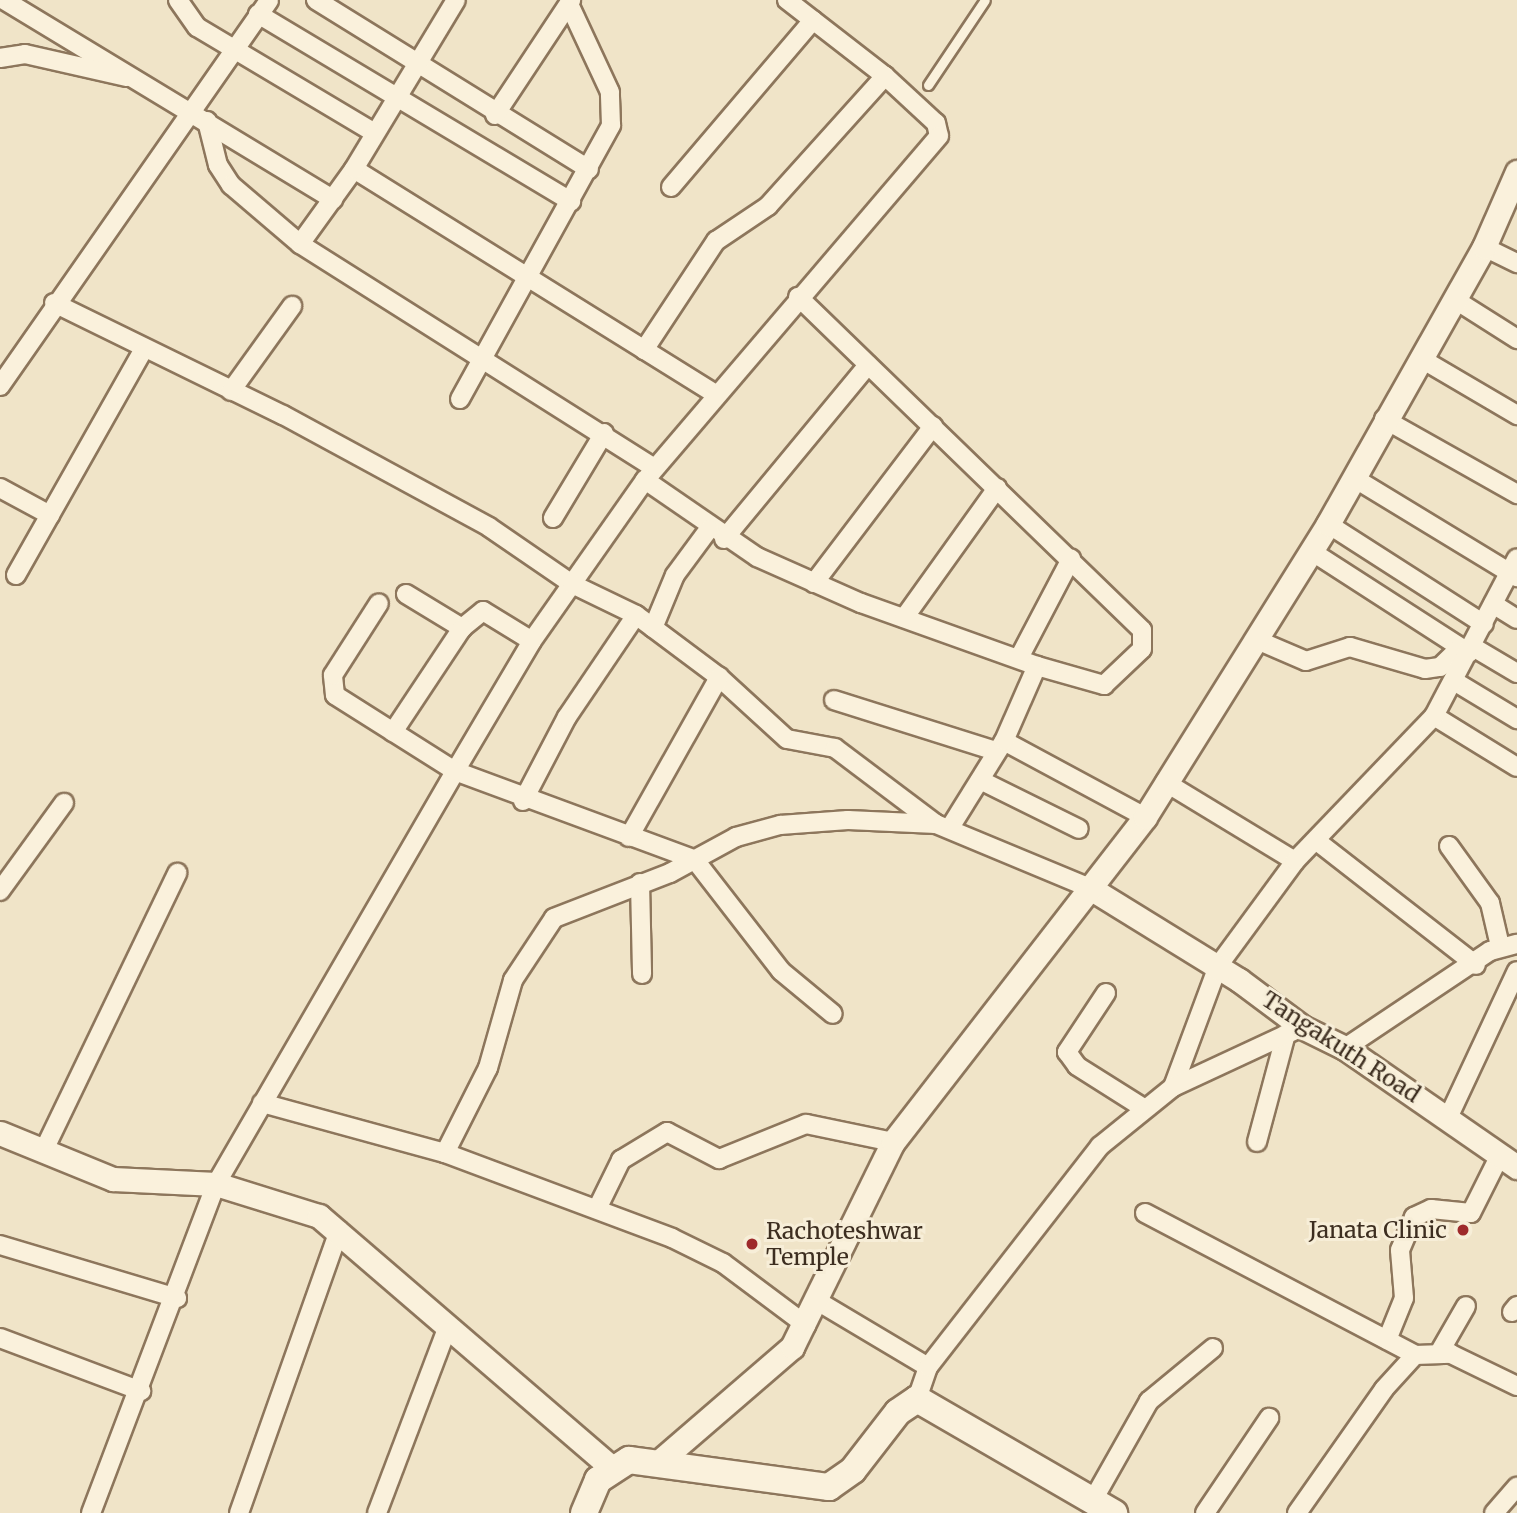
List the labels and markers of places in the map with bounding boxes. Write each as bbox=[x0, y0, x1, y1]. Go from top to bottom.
place label: Janata Clinic bbox=[1309, 1216, 1447, 1244]
place label: Rachoteshwar Temple bbox=[766, 1217, 923, 1271]
marker: Janata Clinic bbox=[1453, 1220, 1473, 1240]
marker: Rachoteshwar Temple bbox=[744, 1236, 760, 1252]

